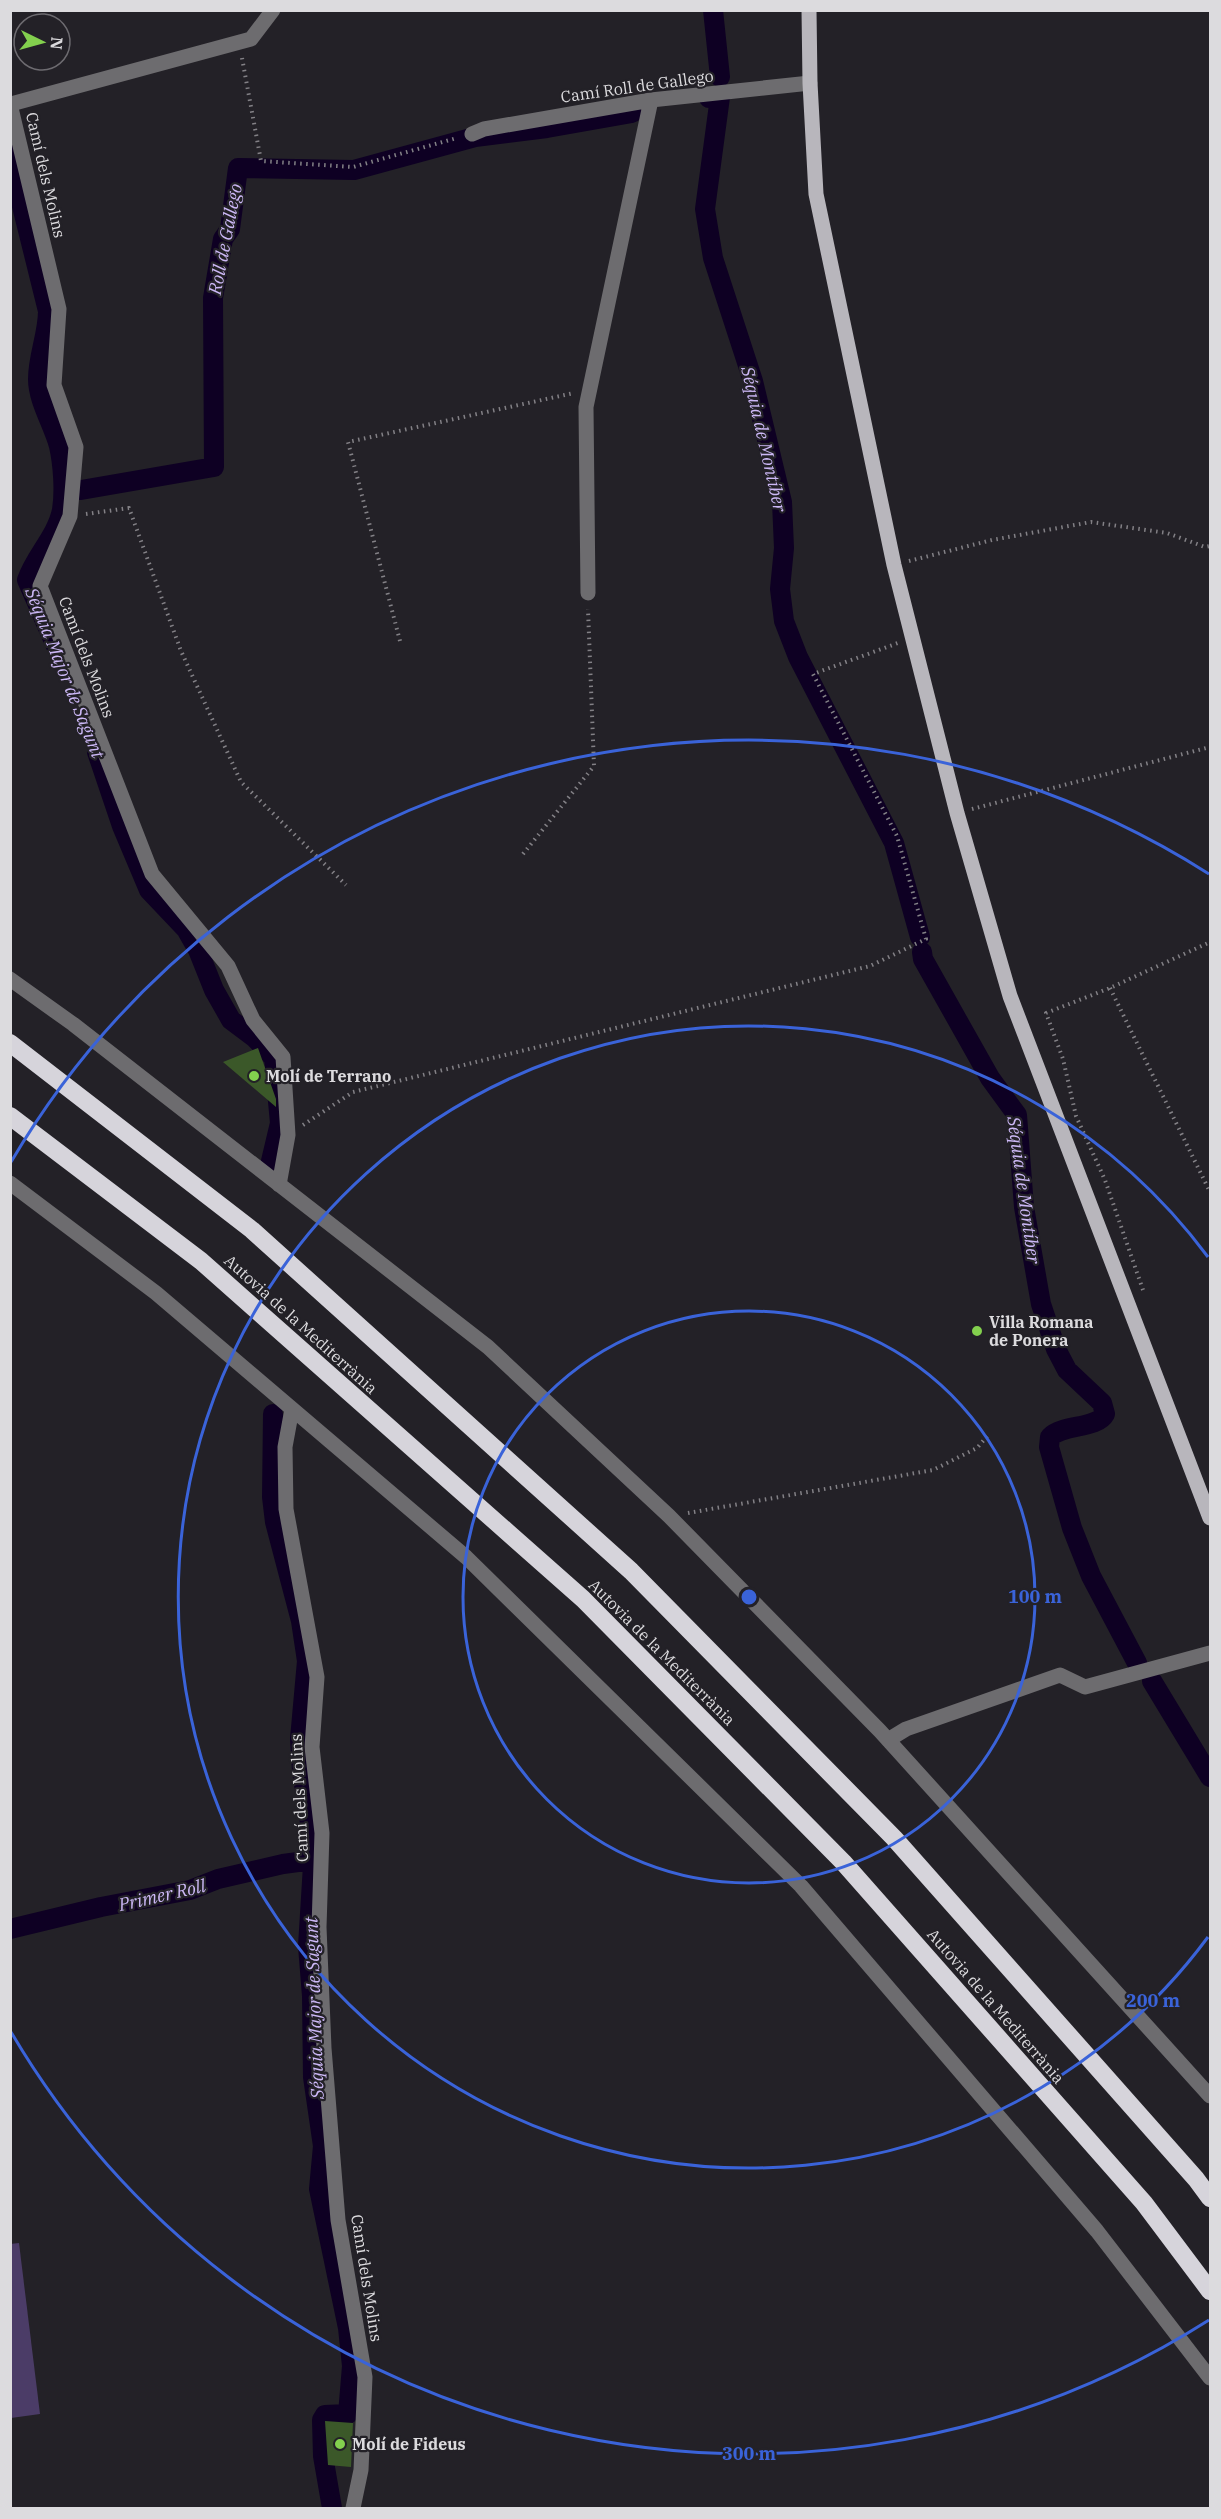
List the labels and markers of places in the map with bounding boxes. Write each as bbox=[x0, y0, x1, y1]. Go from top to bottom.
place label: Molí de Terrano bbox=[266, 1066, 391, 1086]
marker: Molí de Terrano bbox=[247, 1069, 261, 1083]
place label: Villa Romana de Ponera bbox=[989, 1312, 1094, 1350]
marker: Villa Romana de Ponera bbox=[970, 1324, 984, 1338]
centre of rings bbox=[739, 1587, 759, 1607]
place label: Molí de Fideus bbox=[352, 2434, 466, 2454]
marker: Molí de Fideus bbox=[333, 2437, 347, 2451]

